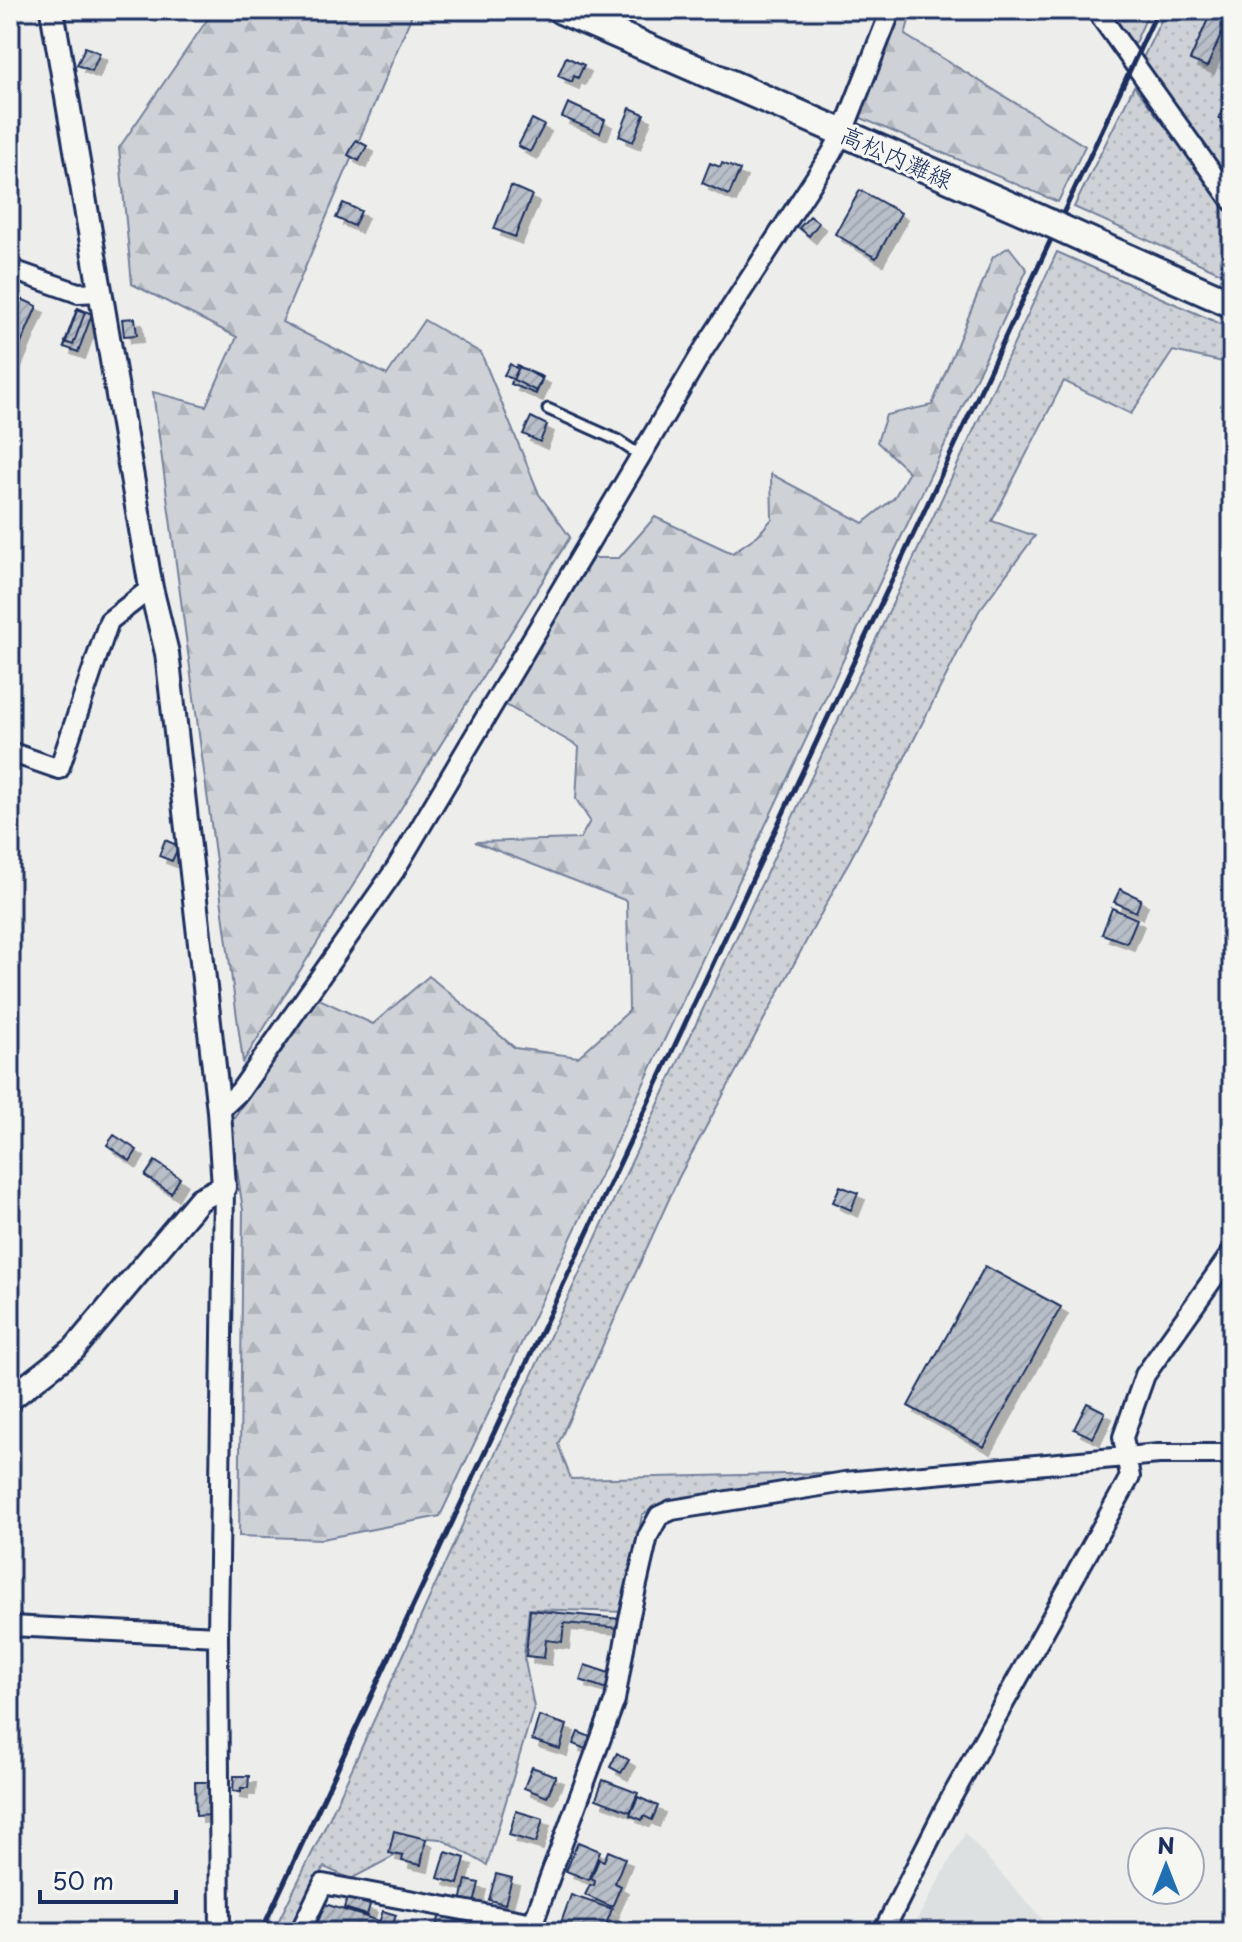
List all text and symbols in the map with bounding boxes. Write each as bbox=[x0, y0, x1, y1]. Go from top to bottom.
street label: 高松内灘線 bbox=[835, 115, 959, 197]
north arrow bbox=[1126, 1826, 1206, 1906]
text: N bbox=[1157, 1828, 1175, 1861]
scale bar bbox=[40, 1854, 176, 1904]
text: 50 m bbox=[52, 1862, 114, 1898]

